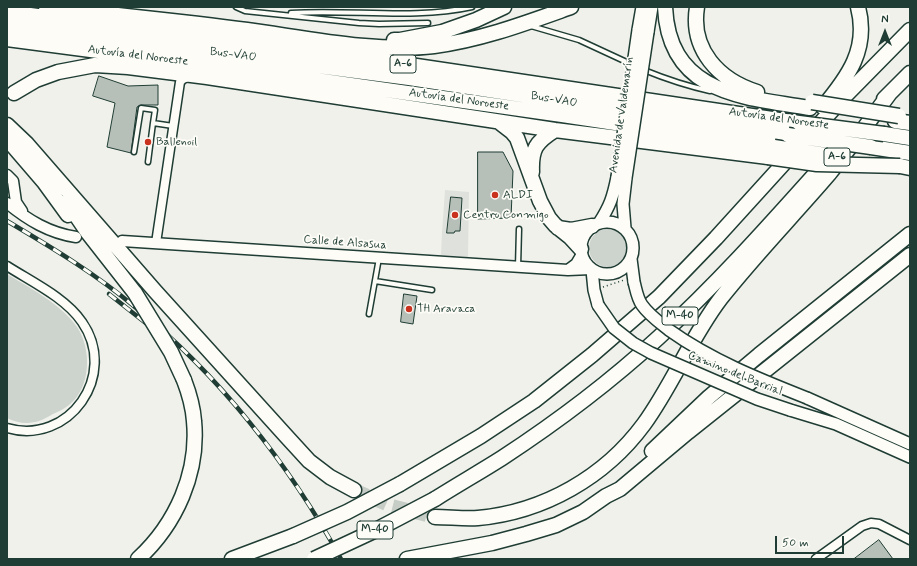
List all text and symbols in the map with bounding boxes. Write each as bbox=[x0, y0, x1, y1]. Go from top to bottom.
north arrow bbox=[865, 12, 905, 52]
text: N bbox=[881, 13, 889, 27]
street label: Autovía del Noroeste bbox=[87, 43, 189, 69]
street label: Bus-VAO bbox=[209, 45, 257, 65]
road number: A-6 bbox=[390, 55, 416, 73]
street label: Avenida de Valdemarín bbox=[607, 56, 637, 174]
street label: Autovía del Noroeste bbox=[408, 86, 510, 114]
street label: Bus-VAO bbox=[530, 89, 578, 111]
street label: Autovía del Noroeste bbox=[728, 105, 830, 133]
place label: Ballenoil bbox=[156, 135, 197, 149]
marker: Ballenoil bbox=[143, 137, 153, 147]
road number: A-6 bbox=[824, 148, 850, 166]
place label: ALDI bbox=[503, 188, 533, 202]
marker: ALDI bbox=[490, 190, 500, 200]
place label: Centro Conmigo bbox=[463, 208, 549, 222]
marker: Centro Conmigo bbox=[450, 210, 460, 220]
street label: Calle de Alsasua bbox=[303, 233, 387, 253]
place label: TH Aravaca bbox=[417, 302, 475, 316]
marker: TH Aravaca bbox=[404, 304, 414, 314]
road number: M-40 bbox=[662, 307, 698, 325]
street label: Camino del Barrial bbox=[686, 348, 784, 400]
road number: M-40 bbox=[357, 521, 393, 539]
scale bar bbox=[777, 528, 846, 554]
text: 50 m bbox=[782, 535, 809, 551]

